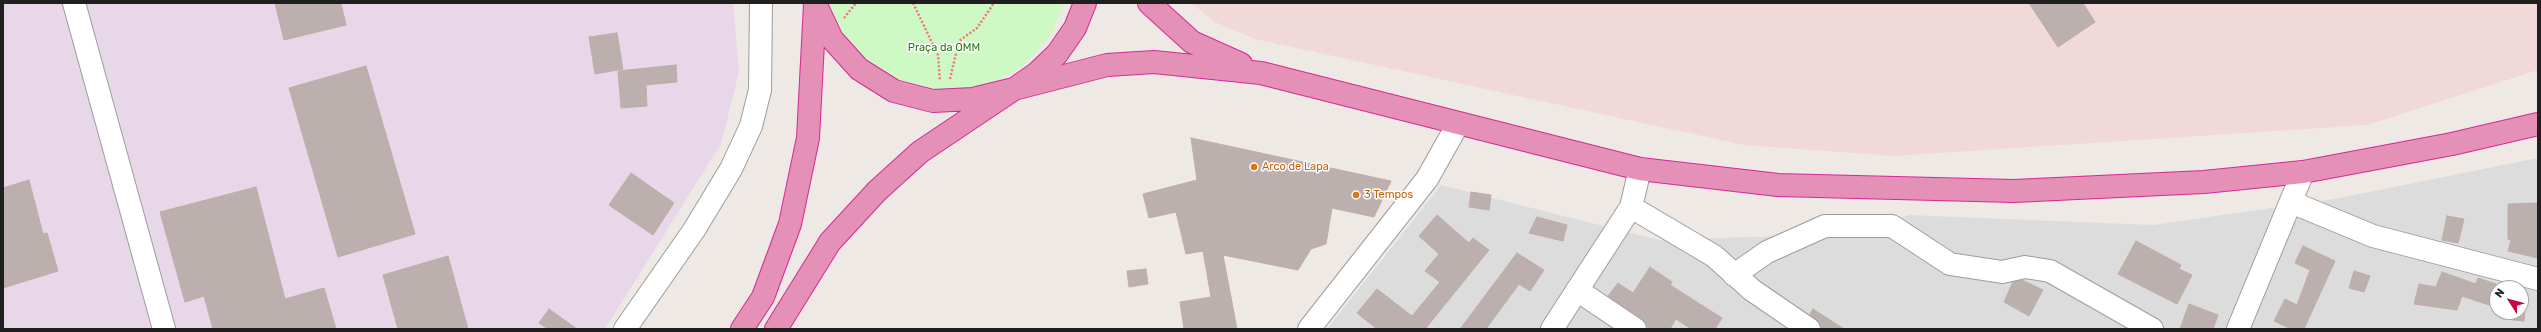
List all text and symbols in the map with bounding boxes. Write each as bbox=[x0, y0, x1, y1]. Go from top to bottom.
park label: Praça da OMM bbox=[908, 41, 980, 55]
place label: Arco de Lapa bbox=[1262, 160, 1329, 174]
marker: Arco de Lapa bbox=[1249, 162, 1259, 172]
place label: 3 Tempos bbox=[1364, 188, 1413, 202]
marker: 3 Tempos bbox=[1351, 190, 1361, 200]
north arrow bbox=[2489, 280, 2529, 320]
text: N bbox=[2492, 286, 2507, 300]

